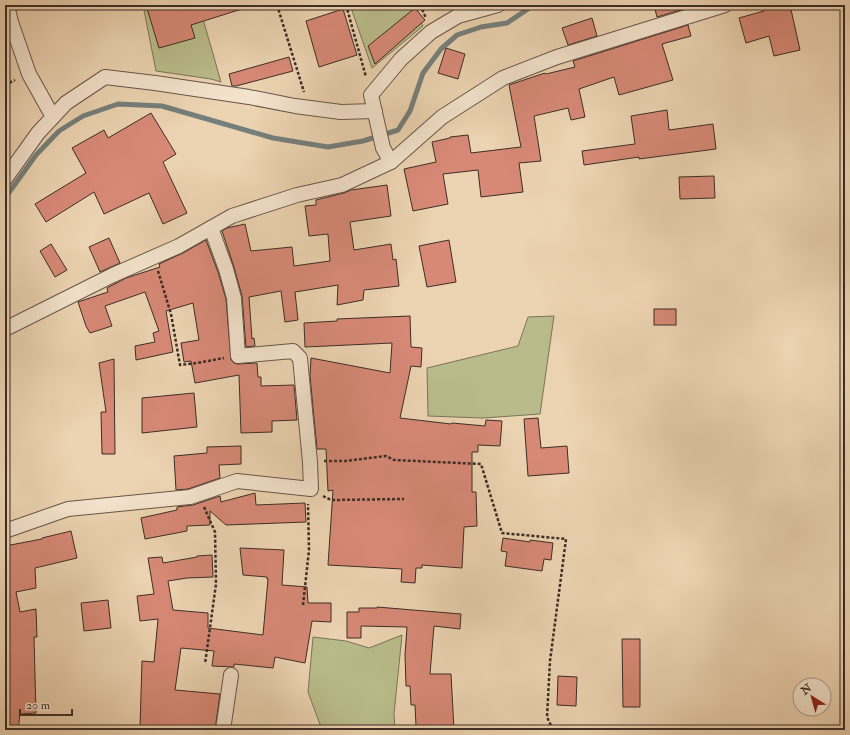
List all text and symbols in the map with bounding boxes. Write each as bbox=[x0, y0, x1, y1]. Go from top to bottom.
north arrow bbox=[792, 677, 832, 717]
text: N bbox=[798, 681, 815, 698]
scale bar bbox=[20, 691, 72, 717]
text: 20 m bbox=[26, 698, 51, 713]

